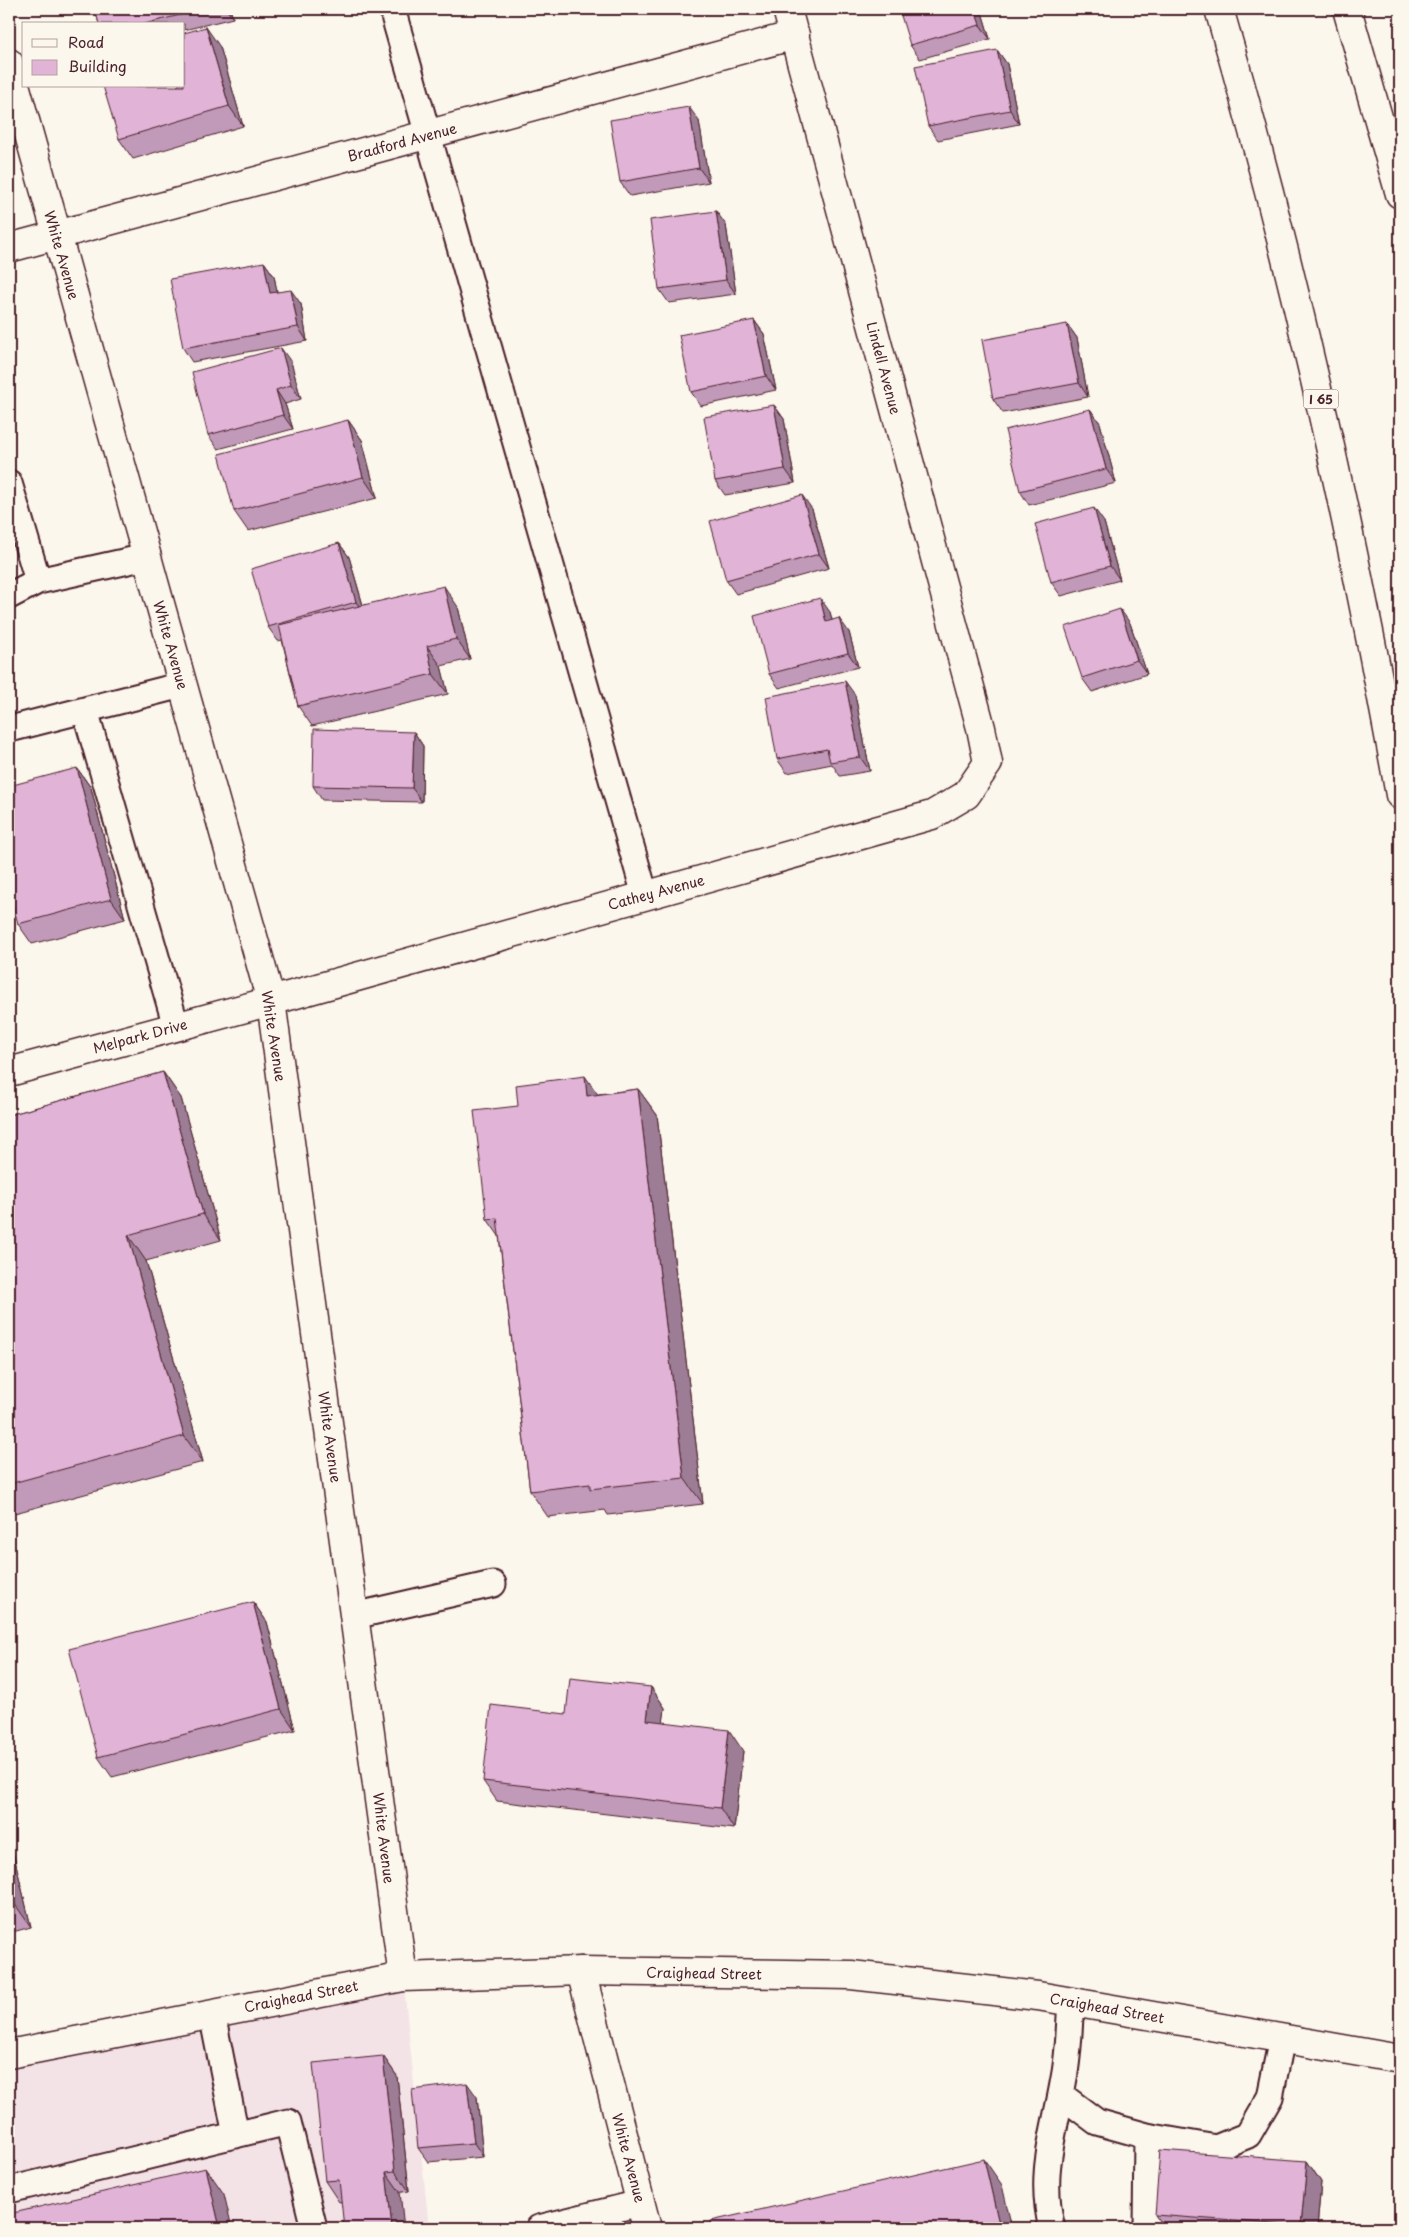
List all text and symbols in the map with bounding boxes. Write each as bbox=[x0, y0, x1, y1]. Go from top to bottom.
legend bbox=[22, 22, 185, 88]
text: Road bbox=[68, 30, 104, 53]
text: Building bbox=[68, 54, 127, 77]
street label: Bradford Avenue bbox=[345, 117, 459, 167]
street label: White Avenue bbox=[39, 208, 85, 302]
street label: Lindell Avenue bbox=[862, 319, 907, 417]
road number: I 65 bbox=[1304, 389, 1338, 408]
street label: White Avenue bbox=[148, 598, 194, 692]
street label: Cathey Avenue bbox=[605, 869, 707, 915]
street label: White Avenue bbox=[256, 989, 292, 1083]
street label: Melpark Drive bbox=[91, 1013, 189, 1059]
street label: White Avenue bbox=[313, 1390, 347, 1484]
street label: White Avenue bbox=[368, 1791, 400, 1885]
street label: Craighead Street bbox=[646, 1961, 762, 1985]
street label: Craighead Street bbox=[242, 1975, 360, 2017]
street label: Craighead Street bbox=[1048, 1988, 1166, 2028]
street label: White Avenue bbox=[607, 2111, 651, 2205]

